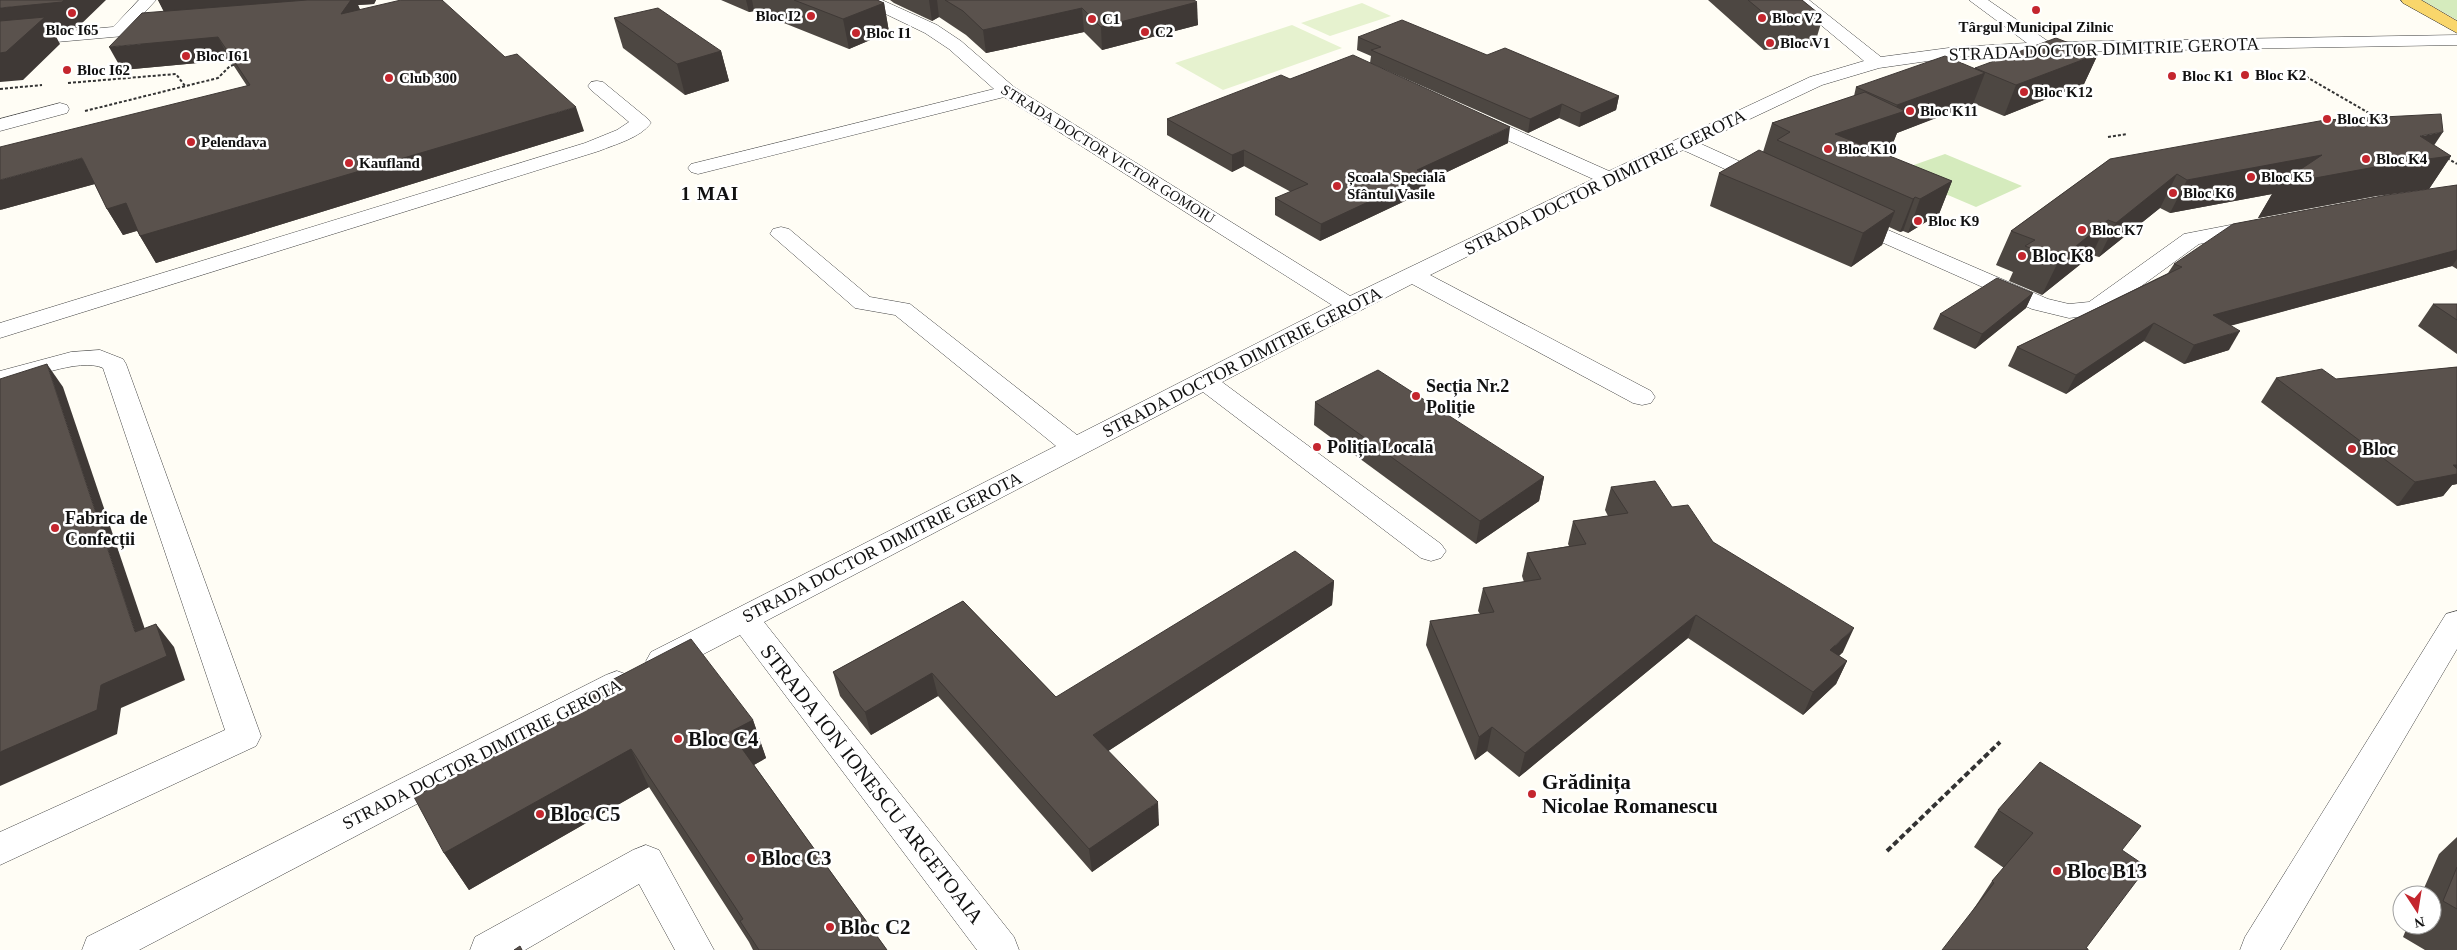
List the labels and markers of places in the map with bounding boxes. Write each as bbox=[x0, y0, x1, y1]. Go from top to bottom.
marker: Târgul Municipal Zilnic bbox=[2030, 4, 2042, 16]
marker: Bloc I65 bbox=[66, 7, 78, 19]
place label: Bloc I2 bbox=[756, 8, 801, 24]
marker: Bloc I2 bbox=[805, 10, 817, 22]
place label: Bloc V2 bbox=[1772, 10, 1822, 26]
place label: C1 bbox=[1102, 11, 1120, 27]
marker: Bloc V2 bbox=[1756, 12, 1768, 24]
marker: C1 bbox=[1086, 13, 1098, 25]
place label: Târgul Municipal Zilnic bbox=[1958, 19, 2114, 35]
place label: Bloc I65 bbox=[46, 22, 98, 38]
place label: C2 bbox=[1155, 24, 1173, 40]
place label: Bloc I1 bbox=[866, 25, 911, 41]
marker: C2 bbox=[1139, 26, 1151, 38]
marker: Bloc I1 bbox=[850, 27, 862, 39]
place label: Bloc V1 bbox=[1780, 35, 1830, 51]
marker: Bloc V1 bbox=[1764, 37, 1776, 49]
place label: Bloc I61 bbox=[196, 48, 249, 64]
marker: Bloc I61 bbox=[180, 50, 192, 62]
place label: Bloc I62 bbox=[77, 62, 130, 78]
marker: Bloc I62 bbox=[61, 64, 73, 76]
place label: Bloc K2 bbox=[2255, 67, 2306, 83]
place label: Bloc K1 bbox=[2182, 68, 2233, 84]
marker: Bloc K2 bbox=[2239, 69, 2251, 81]
place label: Club 300 bbox=[399, 70, 457, 86]
marker: Bloc K1 bbox=[2166, 70, 2178, 82]
marker: Club 300 bbox=[383, 72, 395, 84]
place label: Bloc K12 bbox=[2034, 84, 2093, 100]
marker: Bloc K12 bbox=[2018, 86, 2030, 98]
place label: Bloc K11 bbox=[1920, 103, 1978, 119]
marker: Bloc K11 bbox=[1904, 105, 1916, 117]
place label: Bloc K3 bbox=[2337, 111, 2388, 127]
marker: Bloc K3 bbox=[2321, 113, 2333, 125]
place label: Pelendava bbox=[201, 134, 267, 150]
marker: Pelendava bbox=[185, 136, 197, 148]
place label: Bloc K10 bbox=[1838, 141, 1897, 157]
marker: Bloc K10 bbox=[1822, 143, 1834, 155]
place label: Bloc K4 bbox=[2376, 151, 2428, 167]
marker: Bloc K4 bbox=[2360, 153, 2372, 165]
place label: Kaufland bbox=[359, 155, 421, 171]
marker: Kaufland bbox=[343, 157, 355, 169]
place label: Școala Specială Sfântul Vasile bbox=[1347, 169, 1446, 202]
place label: Bloc K5 bbox=[2261, 169, 2312, 185]
marker: Bloc K5 bbox=[2245, 171, 2257, 183]
marker: Școala Specială Sfântul Vasile bbox=[1331, 180, 1343, 192]
place label: Bloc K6 bbox=[2183, 185, 2235, 201]
marker: Bloc K6 bbox=[2167, 187, 2179, 199]
place label: Bloc K9 bbox=[1928, 213, 1979, 229]
marker: Bloc K9 bbox=[1912, 215, 1924, 227]
place label: Bloc K7 bbox=[2092, 222, 2144, 238]
marker: Bloc K7 bbox=[2076, 224, 2088, 236]
place label: Bloc K8 bbox=[2032, 246, 2094, 266]
marker: Bloc K8 bbox=[2016, 250, 2028, 262]
place label: Secția Nr.2 Poliție bbox=[1426, 376, 1509, 418]
marker: Secția Nr.2 Poliție bbox=[1410, 390, 1422, 402]
place label: Poliția Locală bbox=[1327, 437, 1434, 458]
place label: Bloc bbox=[2362, 439, 2396, 459]
marker: Poliția Locală bbox=[1311, 441, 1323, 453]
marker: Bloc bbox=[2346, 443, 2358, 455]
place label: Fabrica de Confecții bbox=[65, 508, 148, 550]
marker: Fabrica de Confecții bbox=[49, 522, 61, 534]
place label: Bloc C4 bbox=[688, 727, 759, 751]
marker: Bloc C4 bbox=[672, 733, 684, 745]
place label: Grădinița Nicolae Romanescu bbox=[1542, 770, 1718, 818]
marker: Grădinița Nicolae Romanescu bbox=[1526, 788, 1538, 800]
place label: Bloc C5 bbox=[550, 802, 621, 826]
marker: Bloc C5 bbox=[534, 808, 546, 820]
place label: Bloc C3 bbox=[761, 846, 832, 870]
marker: Bloc C3 bbox=[745, 852, 757, 864]
place label: Bloc B13 bbox=[2067, 859, 2147, 883]
marker: Bloc B13 bbox=[2051, 865, 2063, 877]
place label: Bloc C2 bbox=[840, 915, 911, 939]
marker: Bloc C2 bbox=[824, 921, 836, 933]

